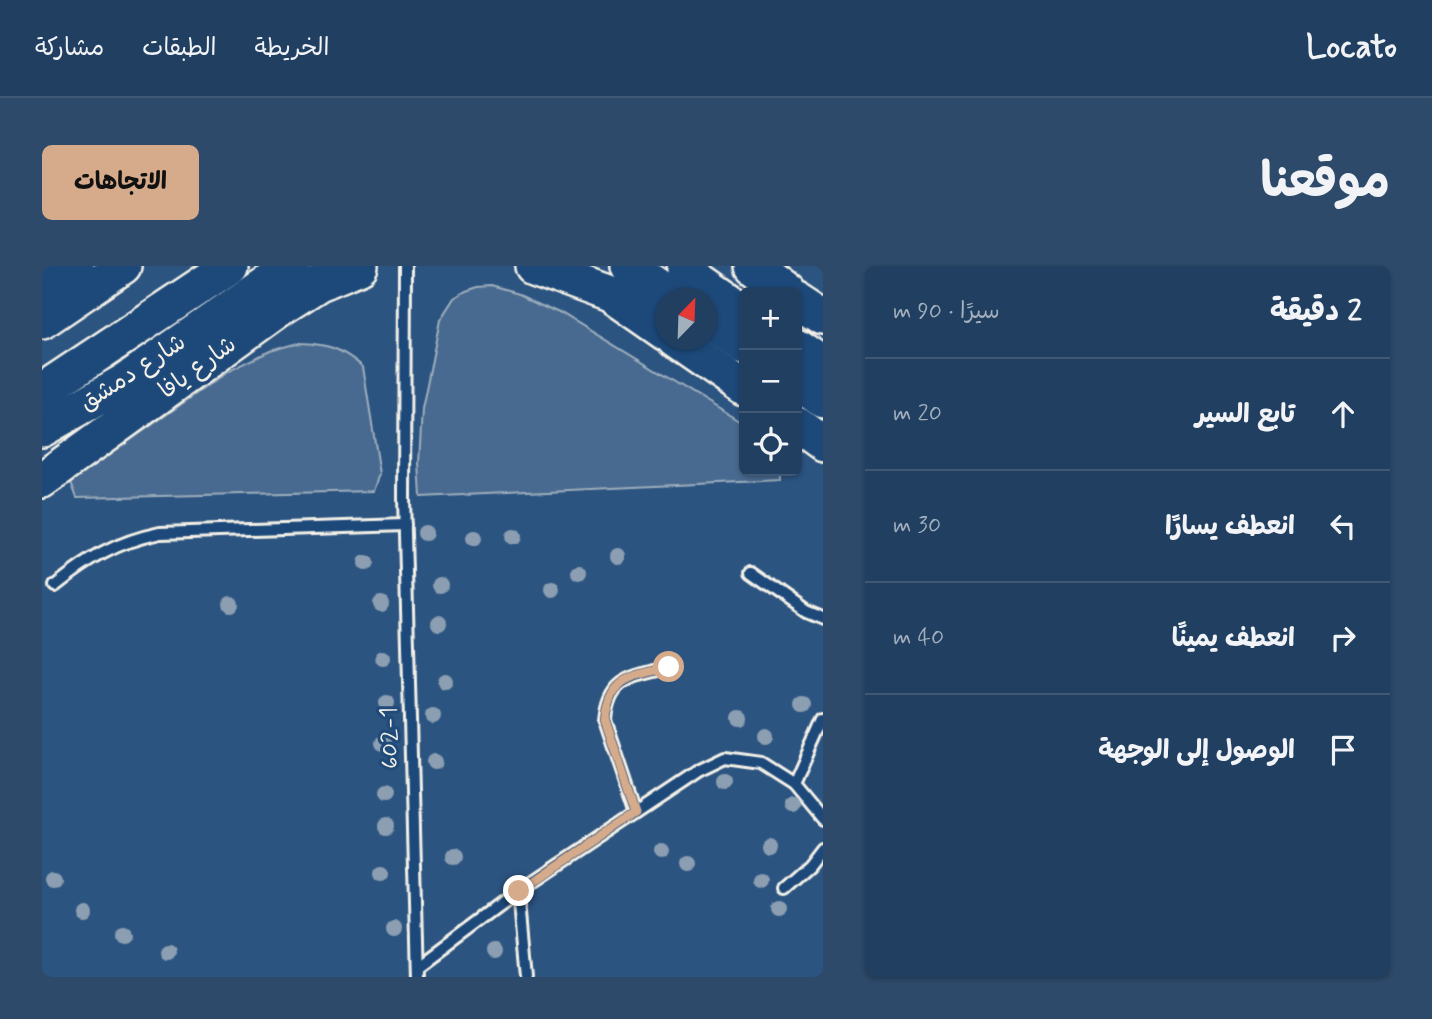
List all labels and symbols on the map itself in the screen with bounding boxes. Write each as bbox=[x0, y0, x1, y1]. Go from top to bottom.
north arrow bbox=[655, 287, 718, 350]
street label: شارع دمشق bbox=[74, 327, 192, 419]
street label: شارع يافا bbox=[153, 329, 243, 407]
route start bbox=[653, 651, 684, 682]
street label: 602-1 bbox=[373, 707, 407, 769]
route end bbox=[503, 875, 534, 906]

